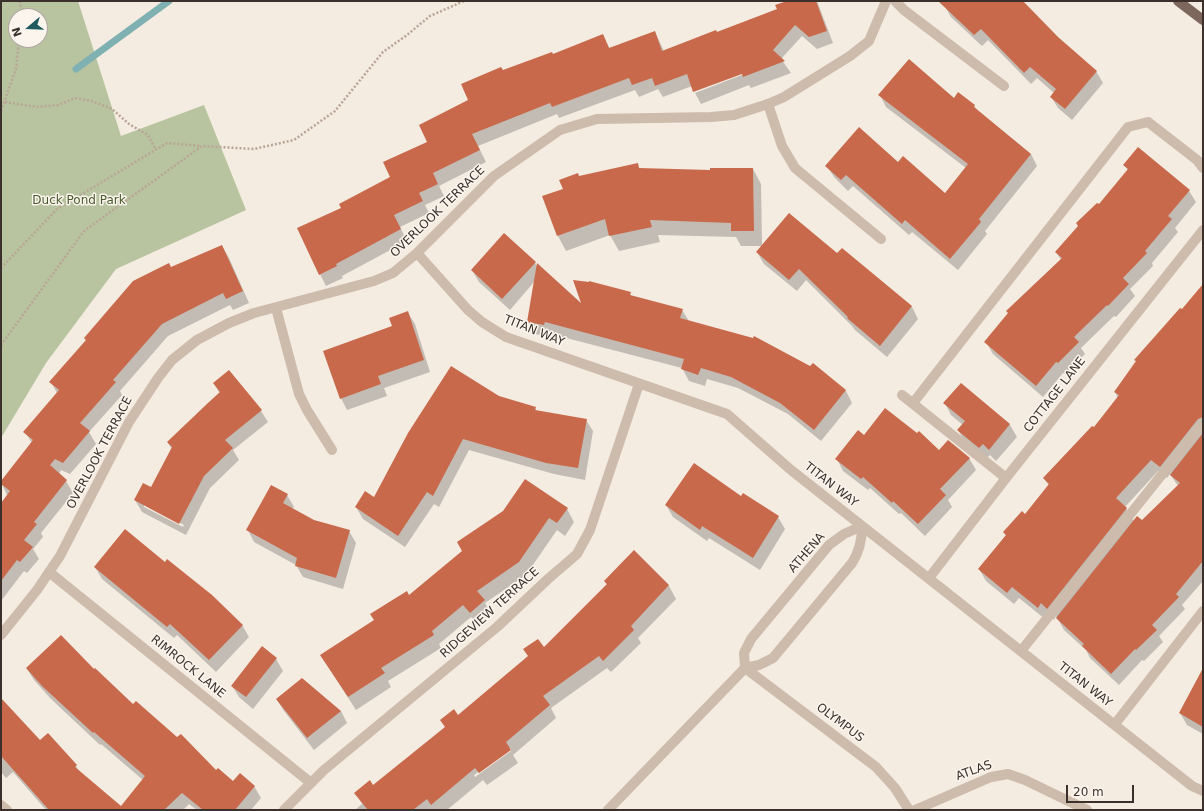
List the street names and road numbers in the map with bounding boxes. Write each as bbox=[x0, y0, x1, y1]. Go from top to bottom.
street label: OVERLOOK TERRACE bbox=[388, 163, 488, 261]
street label: TITAN WAY bbox=[502, 312, 566, 350]
street label: COTTAGE LANE bbox=[1021, 354, 1089, 436]
street label: OVERLOOK TERRACE bbox=[64, 394, 136, 512]
street label: TITAN WAY bbox=[801, 460, 861, 510]
street label: ATHENA bbox=[786, 530, 828, 576]
street label: RIDGEVIEW TERRACE bbox=[438, 565, 542, 661]
street label: RIMROCK LANE bbox=[148, 633, 228, 701]
street label: TITAN WAY bbox=[1055, 660, 1115, 710]
street label: OLYMPUS bbox=[813, 700, 867, 746]
street label: ATLAS bbox=[954, 758, 994, 784]

